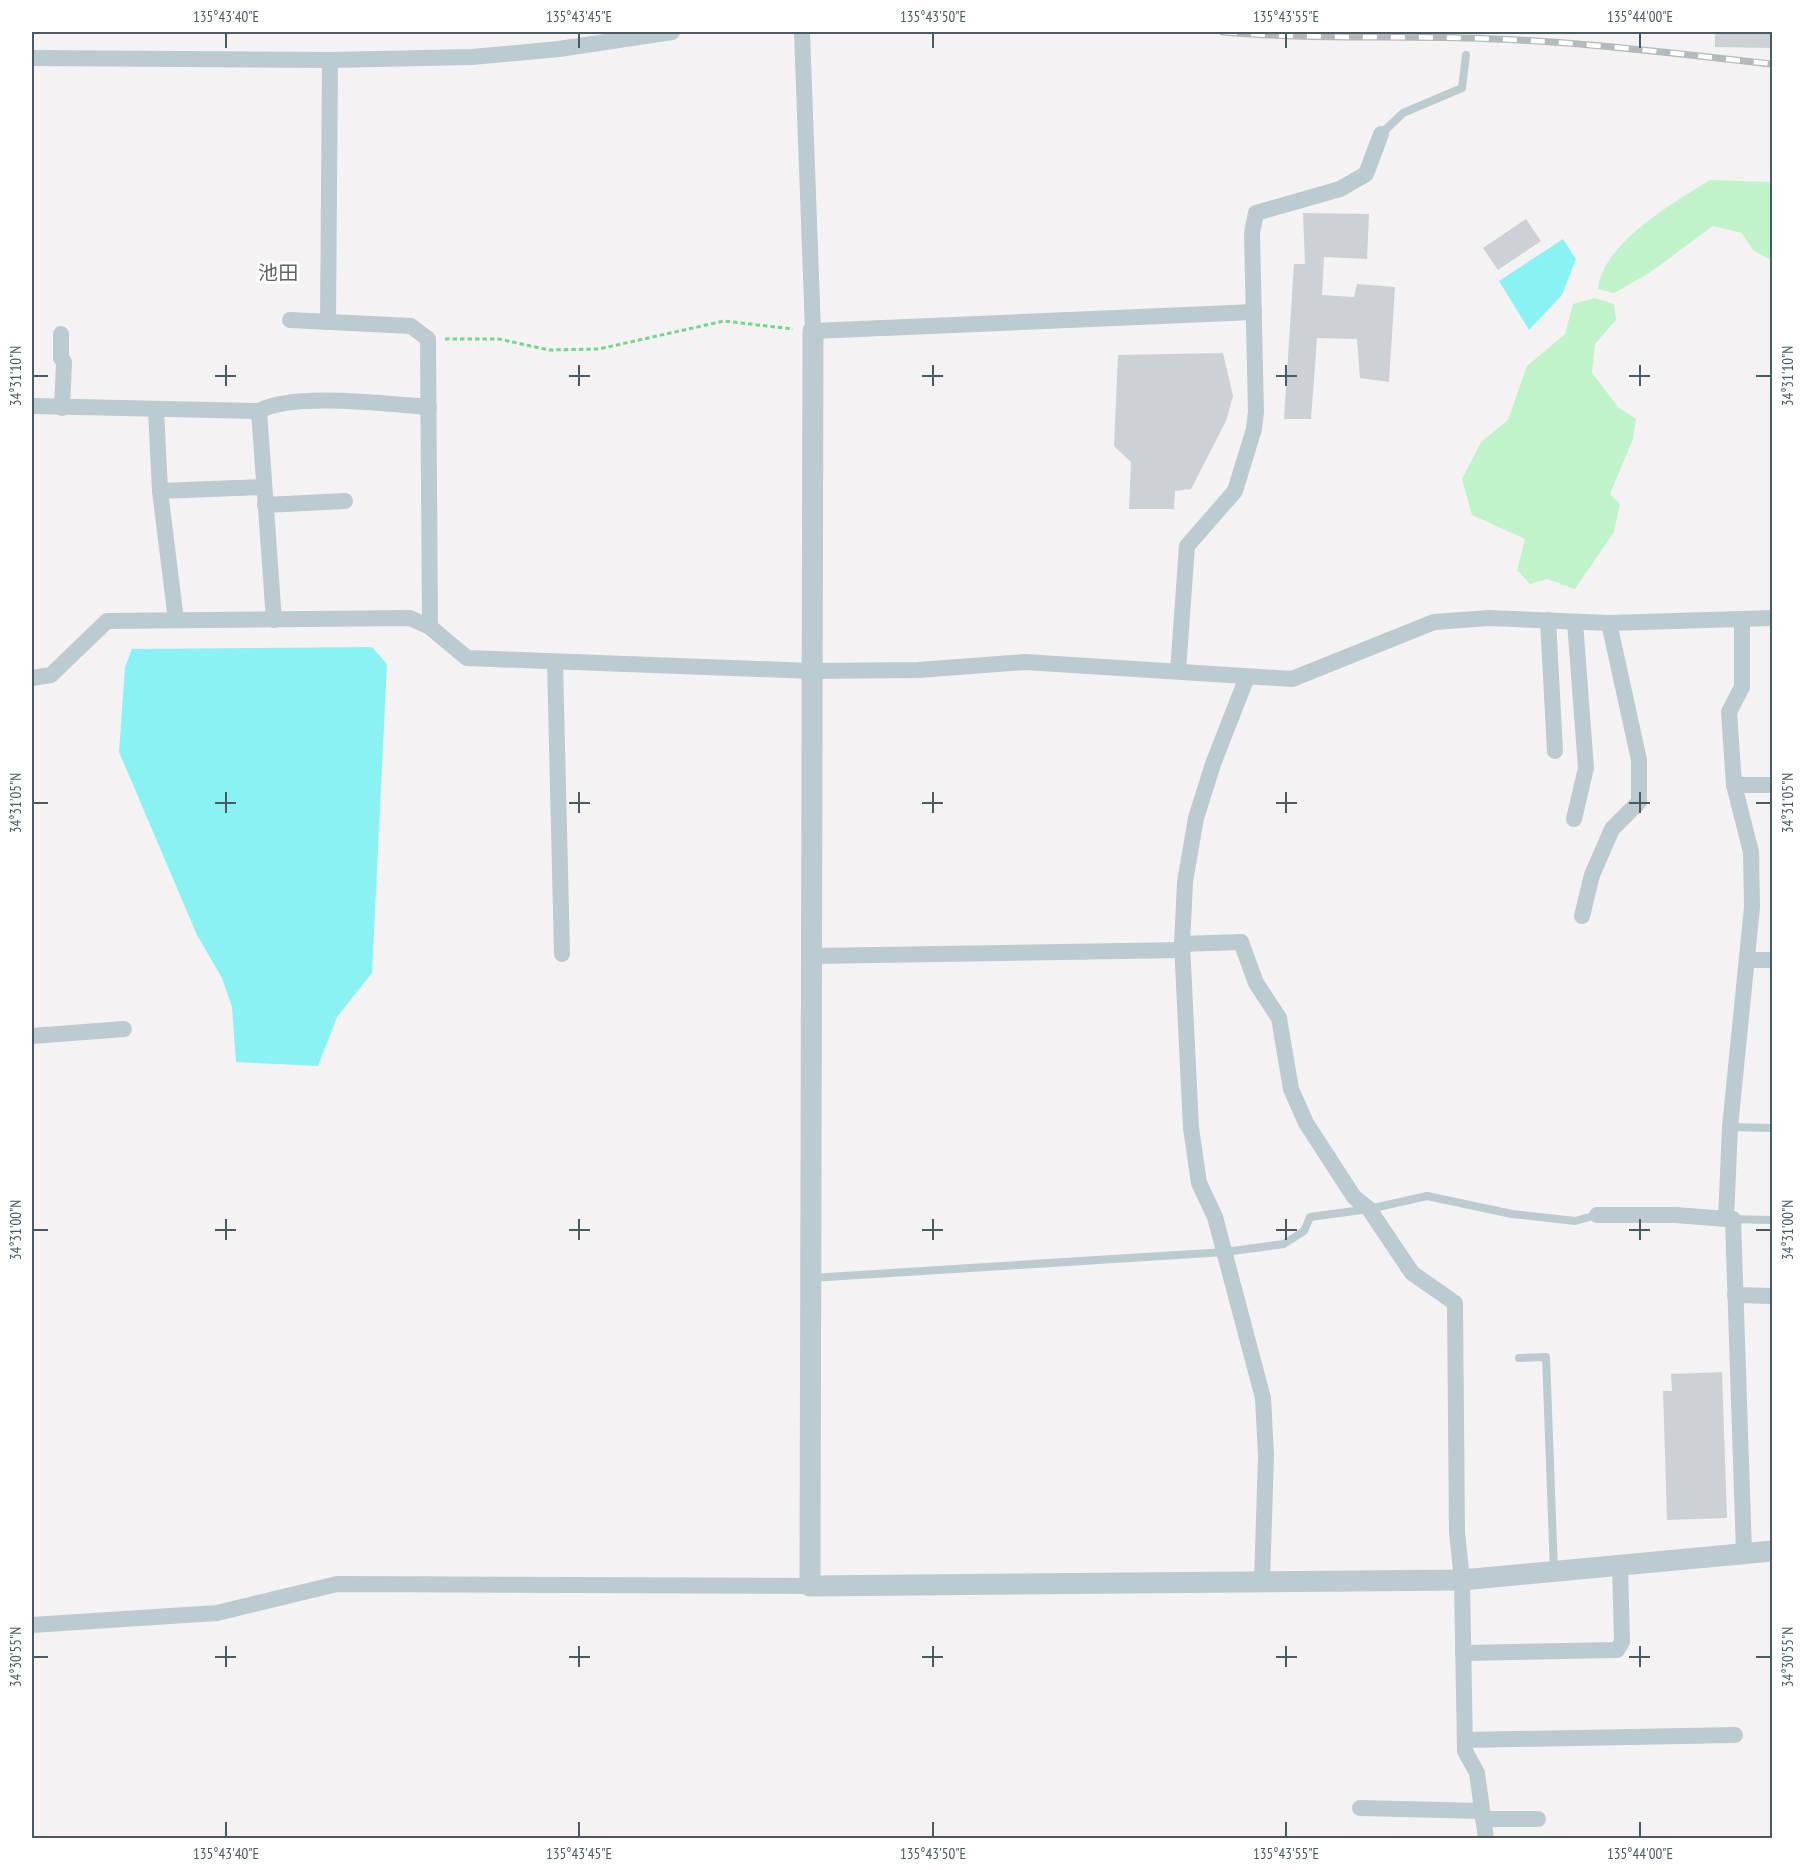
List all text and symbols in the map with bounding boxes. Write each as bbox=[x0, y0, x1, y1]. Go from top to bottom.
text: 135°43'40"E bbox=[193, 7, 259, 26]
text: 135°43'45"E bbox=[546, 7, 612, 26]
text: 135°43'50"E bbox=[900, 7, 966, 26]
text: 135°43'55"E bbox=[1253, 7, 1319, 26]
text: 135°44'00"E bbox=[1607, 7, 1673, 26]
district label: 池田 bbox=[258, 260, 298, 286]
text: 34°31'10"N bbox=[6, 346, 25, 406]
text: 34°31'10"N bbox=[1778, 346, 1797, 406]
text: 34°31'05"N bbox=[6, 773, 25, 833]
text: 34°31'05"N bbox=[1778, 773, 1797, 833]
text: 34°31'00"N bbox=[6, 1200, 25, 1260]
text: 34°31'00"N bbox=[1778, 1200, 1797, 1260]
text: 34°30'55"N bbox=[6, 1627, 25, 1687]
text: 34°30'55"N bbox=[1778, 1627, 1797, 1687]
text: 135°43'40"E bbox=[193, 1844, 259, 1863]
text: 135°43'45"E bbox=[546, 1844, 612, 1863]
text: 135°43'50"E bbox=[900, 1844, 966, 1863]
text: 135°43'55"E bbox=[1253, 1844, 1319, 1863]
text: 135°44'00"E bbox=[1607, 1844, 1673, 1863]

